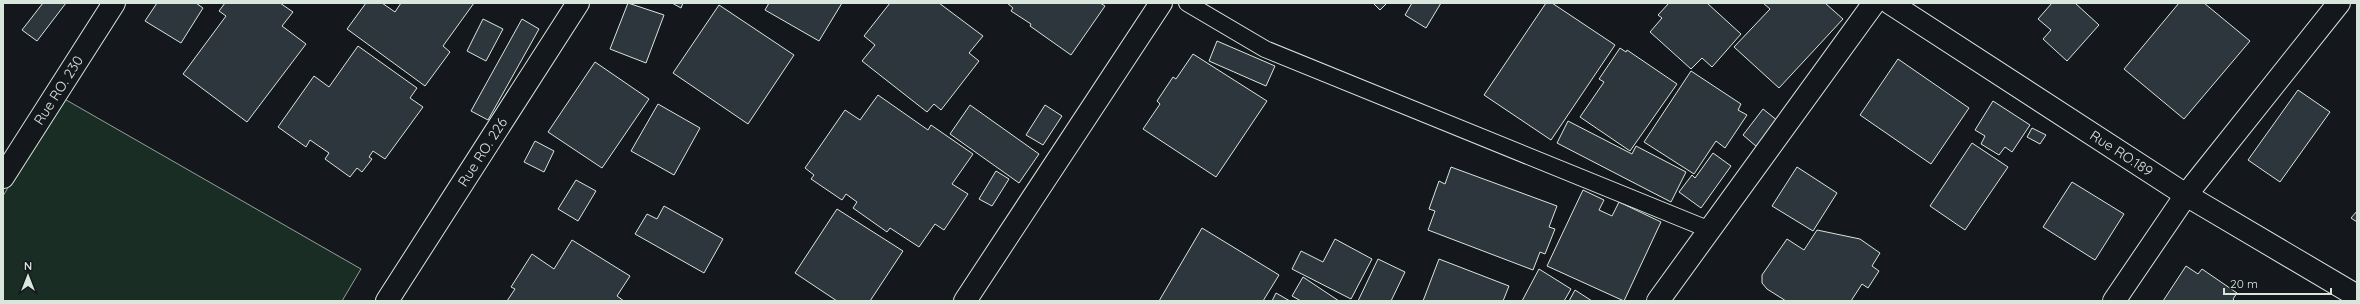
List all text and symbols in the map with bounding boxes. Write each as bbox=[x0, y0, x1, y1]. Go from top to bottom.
street label: Rue RO. 230 bbox=[30, 52, 87, 128]
street label: Rue RO. 226 bbox=[454, 114, 511, 190]
street label: Rue RO.189 bbox=[2087, 126, 2157, 180]
north arrow bbox=[8, 256, 48, 296]
text: N bbox=[24, 259, 32, 273]
scale bar bbox=[2224, 270, 2331, 296]
text: 20 m bbox=[2230, 276, 2258, 291]

